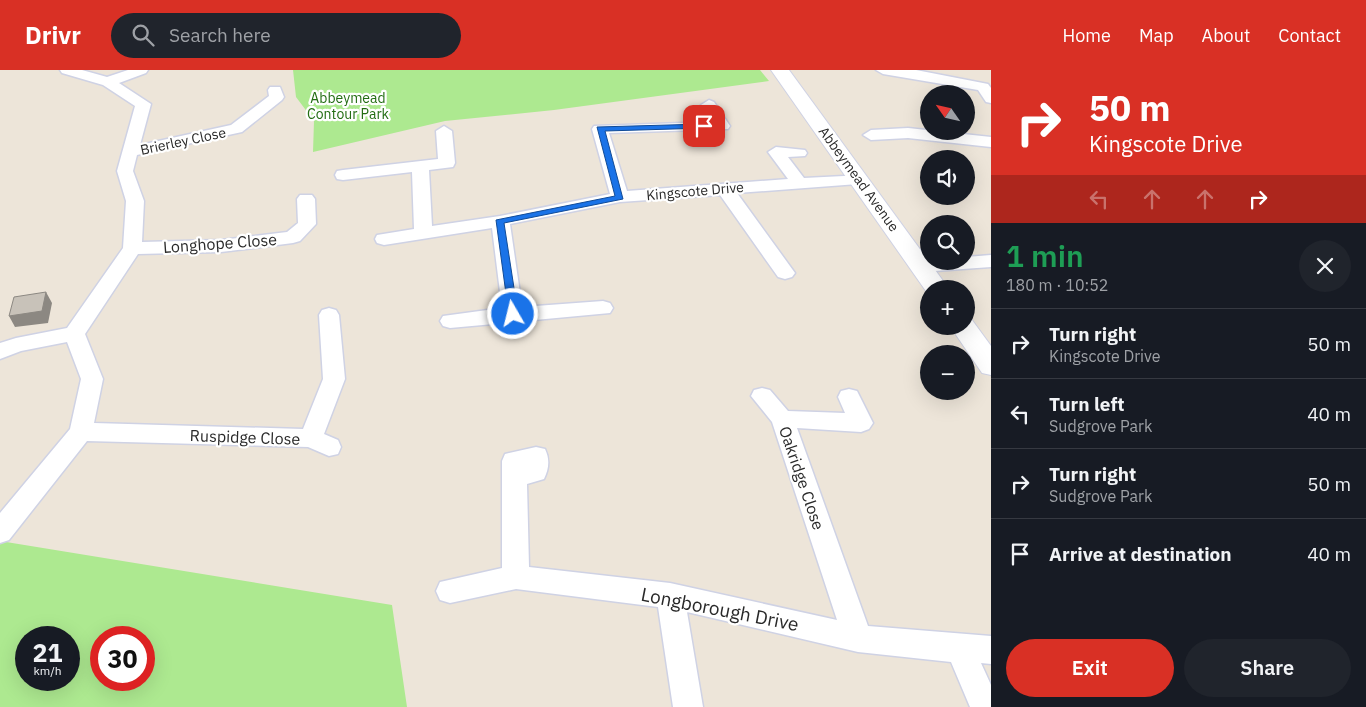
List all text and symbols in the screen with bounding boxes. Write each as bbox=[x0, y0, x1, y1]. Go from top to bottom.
search box bbox=[111, 13, 461, 58]
text: Drivr bbox=[25, 19, 81, 51]
icon: search bbox=[129, 21, 157, 49]
text: Search here bbox=[169, 23, 271, 47]
text: Home bbox=[1063, 24, 1111, 47]
text: Map bbox=[1139, 24, 1174, 47]
text: About bbox=[1202, 24, 1250, 47]
text: Contact bbox=[1278, 24, 1341, 47]
north arrow bbox=[920, 85, 975, 140]
map controls bbox=[920, 85, 975, 400]
text: 50 m bbox=[1089, 85, 1171, 131]
park label: Abbeymead Contour Park bbox=[307, 89, 390, 123]
icon: right bbox=[1006, 90, 1071, 155]
pin bbox=[683, 105, 725, 147]
icon: arrive bbox=[690, 112, 718, 140]
street label: Brierley Close bbox=[138, 123, 228, 159]
street label: Abbeymead Avenue bbox=[815, 123, 903, 235]
text: Kingscote Drive bbox=[1089, 129, 1243, 158]
button: sound bbox=[920, 150, 975, 205]
street label: Kingscote Drive bbox=[646, 178, 745, 204]
icon: left bbox=[1085, 185, 1113, 213]
icon: ahead bbox=[1138, 185, 1166, 213]
icon: ahead bbox=[1191, 185, 1219, 213]
icon: right bbox=[1244, 185, 1272, 213]
button: search bbox=[920, 215, 975, 270]
street label: Longhope Close bbox=[162, 229, 278, 257]
text: 1 min bbox=[1006, 236, 1084, 275]
button: close bbox=[1299, 240, 1351, 292]
text: 180 m · 10:52 bbox=[1006, 275, 1108, 295]
button: + bbox=[920, 280, 975, 335]
position arrow bbox=[486, 287, 538, 339]
text: Turn right bbox=[1049, 322, 1136, 346]
icon: right bbox=[1006, 330, 1034, 358]
text: 50 m bbox=[1307, 332, 1351, 356]
button: − bbox=[920, 345, 975, 400]
text: Kingscote Drive bbox=[1049, 346, 1161, 366]
text: Turn left bbox=[1049, 392, 1125, 416]
icon: left bbox=[1006, 400, 1034, 428]
text: 40 m bbox=[1307, 402, 1351, 426]
text: Sudgrove Park bbox=[1049, 416, 1152, 436]
street label: Oakridge Close bbox=[775, 424, 829, 533]
street label: Ruspidge Close bbox=[189, 425, 301, 449]
text: Turn right bbox=[1049, 462, 1136, 486]
icon: right bbox=[1006, 470, 1034, 498]
text: 50 m bbox=[1307, 472, 1351, 496]
text: Sudgrove Park bbox=[1049, 486, 1152, 506]
icon: arrive bbox=[1006, 540, 1034, 568]
text: Arrive at destination bbox=[1049, 542, 1232, 566]
text: 40 m bbox=[1307, 542, 1351, 566]
street label: Longborough Drive bbox=[639, 582, 801, 636]
speed limit sign: 30 bbox=[90, 626, 155, 691]
text: 21 bbox=[32, 636, 63, 669]
button: Exit bbox=[1006, 639, 1174, 697]
button: Share bbox=[1184, 639, 1351, 697]
text: km/h bbox=[33, 663, 62, 678]

